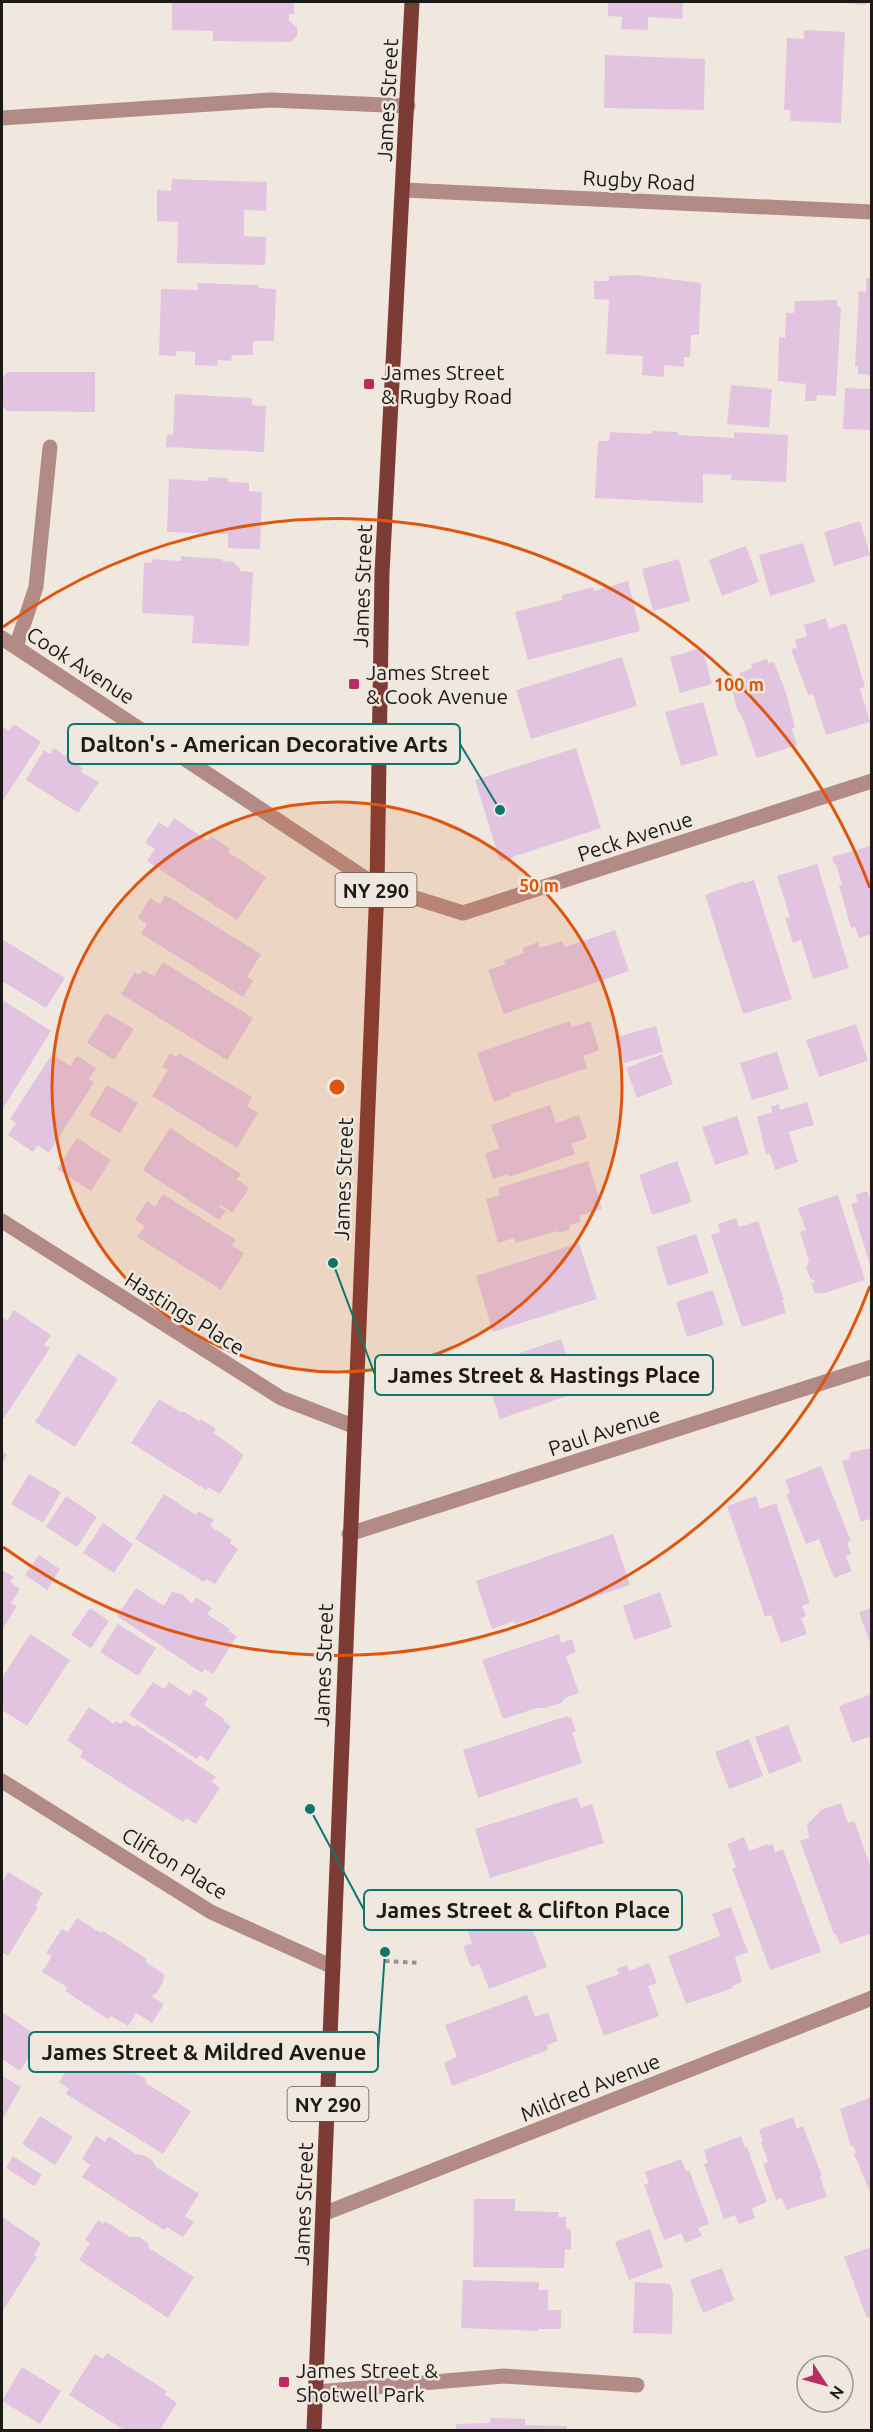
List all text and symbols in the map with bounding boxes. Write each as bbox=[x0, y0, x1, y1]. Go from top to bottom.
street label: James Street bbox=[372, 38, 402, 162]
street label: Rugby Road bbox=[582, 165, 696, 195]
place label: James Street & Rugby Road bbox=[381, 360, 512, 408]
marker: James Street & Rugby Road bbox=[362, 377, 376, 391]
street label: James Street bbox=[348, 524, 376, 648]
street label: Cook Avenue bbox=[23, 621, 139, 709]
place label: James Street & Cook Avenue bbox=[366, 660, 508, 708]
text: 100 m bbox=[714, 674, 764, 694]
marker: James Street & Cook Avenue bbox=[347, 677, 361, 691]
callout: Dalton's - American Decorative Arts bbox=[68, 724, 460, 764]
text: Dalton's - American Decorative Arts bbox=[80, 731, 448, 756]
street label: Peck Avenue bbox=[574, 806, 696, 866]
road number: NY 290 bbox=[336, 873, 416, 907]
text: 50 m bbox=[519, 875, 559, 895]
centre of rings bbox=[327, 1077, 347, 1097]
street label: James Street bbox=[329, 1117, 357, 1241]
street label: Hastings Place bbox=[121, 1267, 249, 1359]
callout: James Street & Hastings Place bbox=[375, 1355, 713, 1395]
text: James Street & Hastings Place bbox=[387, 1362, 701, 1387]
street label: Paul Avenue bbox=[545, 1402, 663, 1460]
street label: James Street bbox=[309, 1603, 337, 1727]
street label: Clifton Place bbox=[118, 1822, 232, 1904]
callout: James Street & Clifton Place bbox=[364, 1890, 682, 1930]
text: James Street & Clifton Place bbox=[376, 1897, 670, 1922]
callout: James Street & Mildred Avenue bbox=[29, 2032, 378, 2072]
text: James Street & Mildred Avenue bbox=[42, 2039, 366, 2064]
street label: Mildred Avenue bbox=[517, 2048, 663, 2126]
road number: NY 290 bbox=[288, 2087, 368, 2121]
street label: James Street bbox=[289, 2142, 317, 2266]
north arrow bbox=[795, 2354, 855, 2414]
place label: James Street & Shotwell Park bbox=[296, 2358, 438, 2406]
marker: James Street & Shotwell Park bbox=[277, 2375, 291, 2389]
text: N bbox=[826, 2383, 848, 2403]

